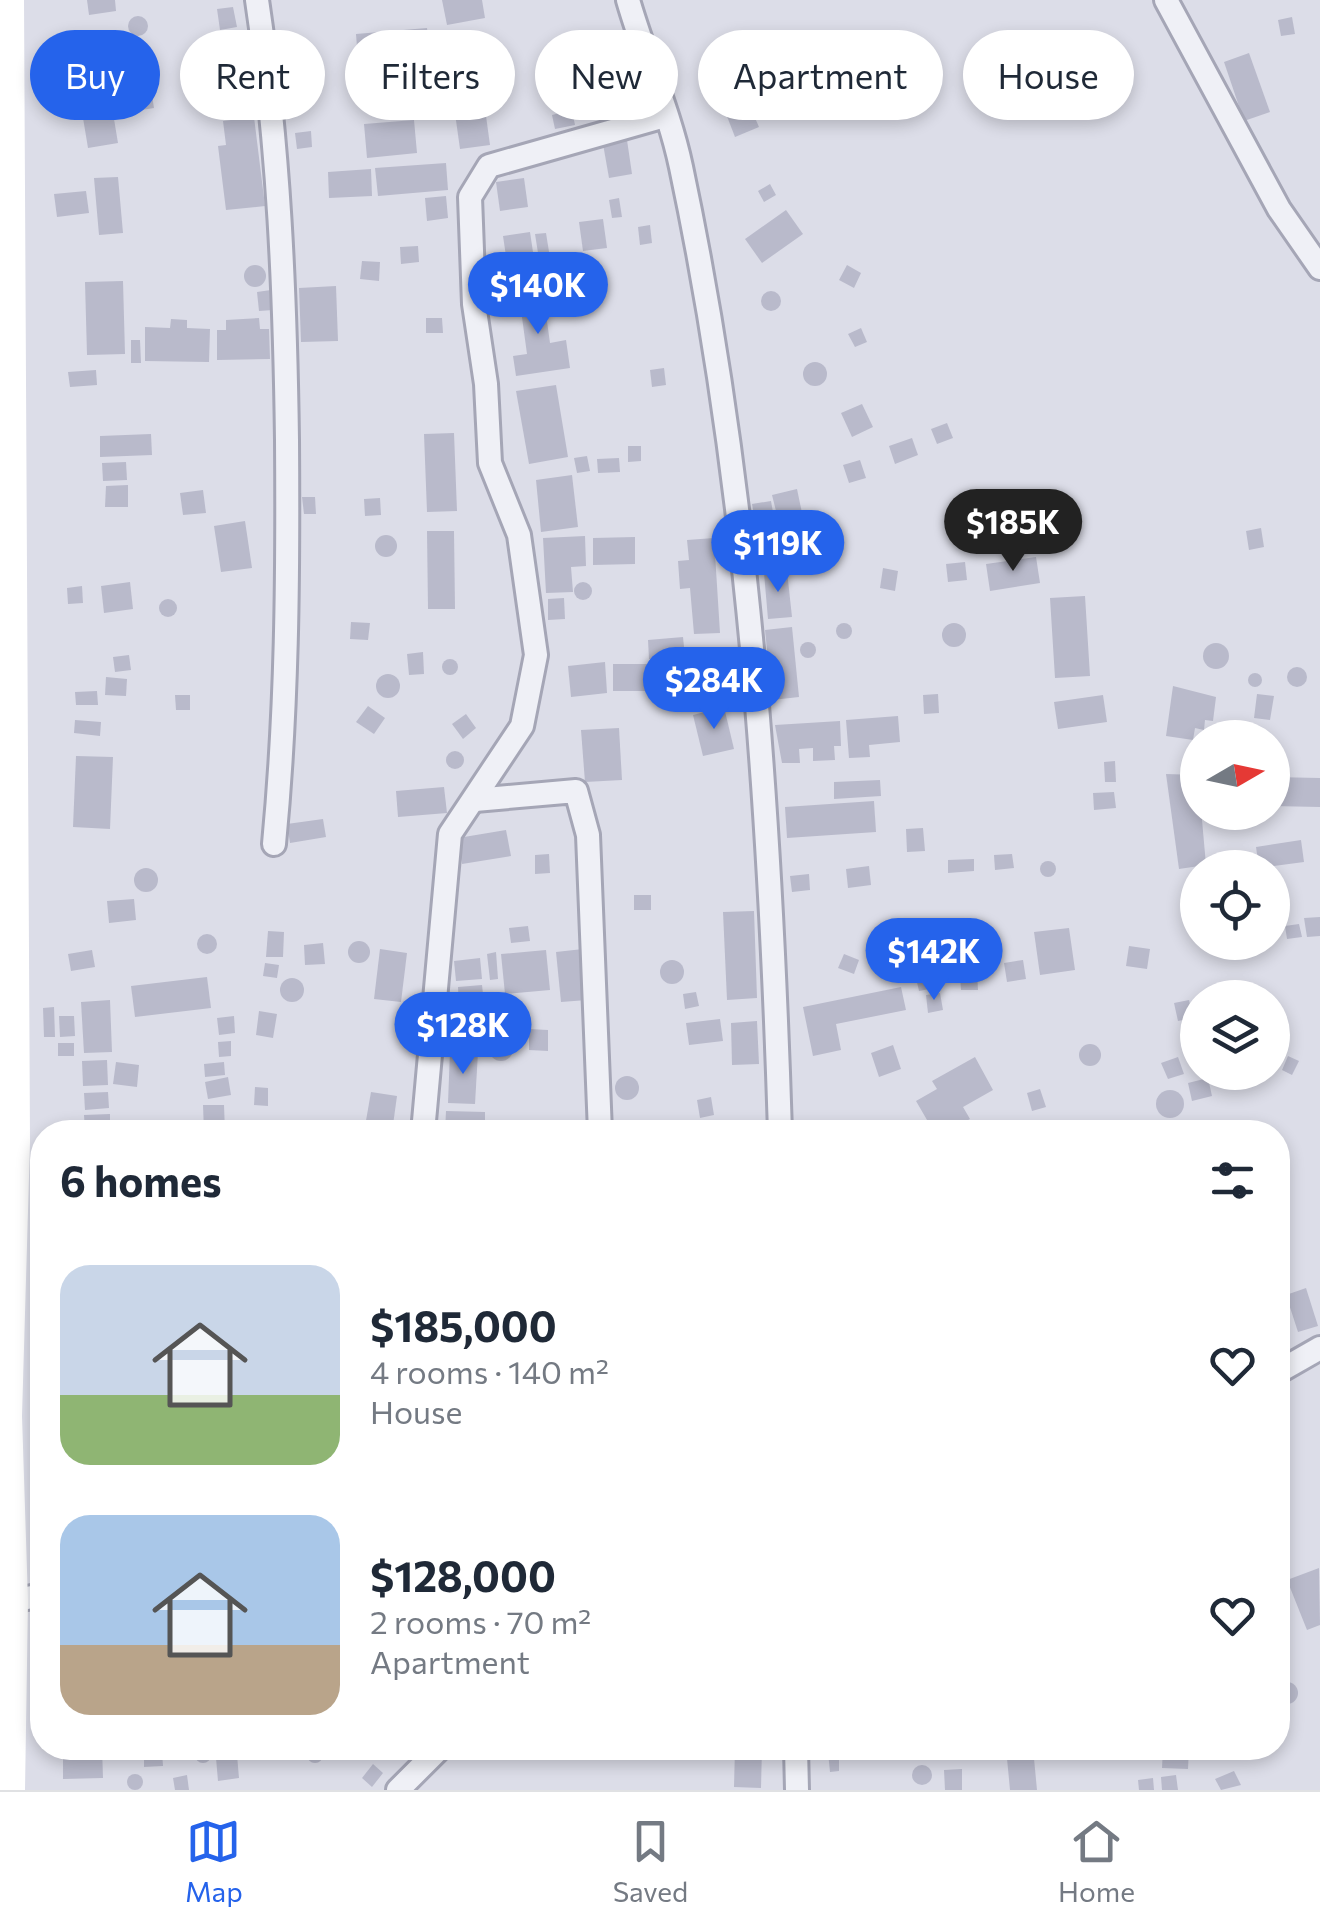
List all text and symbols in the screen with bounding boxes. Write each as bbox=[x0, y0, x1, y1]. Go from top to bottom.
chip: Buy bbox=[30, 30, 160, 120]
chip: Rent bbox=[180, 30, 325, 120]
chip: Filters bbox=[345, 30, 515, 120]
chip: New bbox=[535, 30, 678, 120]
chip: Apartment bbox=[698, 30, 943, 120]
chip: House bbox=[963, 30, 1134, 120]
pin: $140K bbox=[468, 252, 608, 337]
text: $140K bbox=[490, 264, 586, 304]
pin: $185K bbox=[943, 489, 1083, 574]
text: $185K bbox=[966, 501, 1060, 541]
pin: $119K bbox=[708, 510, 848, 595]
text: $119K bbox=[733, 522, 823, 562]
pin: $284K bbox=[644, 647, 784, 732]
text: $284K bbox=[665, 659, 763, 699]
north arrow bbox=[1180, 720, 1290, 830]
map controls bbox=[1180, 720, 1290, 1090]
button: locate bbox=[1180, 850, 1290, 960]
pin: $142K bbox=[864, 918, 1004, 1003]
text: $142K bbox=[888, 930, 980, 970]
button: layers bbox=[1180, 980, 1290, 1090]
pin: $128K bbox=[393, 992, 533, 1077]
text: $128K bbox=[416, 1004, 510, 1044]
icon: filters bbox=[1205, 1153, 1260, 1208]
text: 6 homes bbox=[60, 1154, 222, 1206]
text: $185,000 bbox=[370, 1299, 557, 1351]
icon: home bbox=[140, 1305, 260, 1425]
icon: heart bbox=[1205, 1338, 1260, 1393]
text: 4 rooms · 140 m² bbox=[370, 1351, 609, 1391]
text: House bbox=[370, 1391, 462, 1431]
text: $128,000 bbox=[370, 1549, 556, 1601]
icon: home bbox=[140, 1555, 260, 1675]
icon: heart bbox=[1205, 1588, 1260, 1643]
text: 2 rooms · 70 m² bbox=[370, 1601, 591, 1641]
text: Apartment bbox=[370, 1641, 530, 1681]
tab: Map bbox=[185, 1814, 243, 1908]
tab: Saved bbox=[613, 1814, 688, 1908]
tab: Home bbox=[1058, 1814, 1135, 1908]

